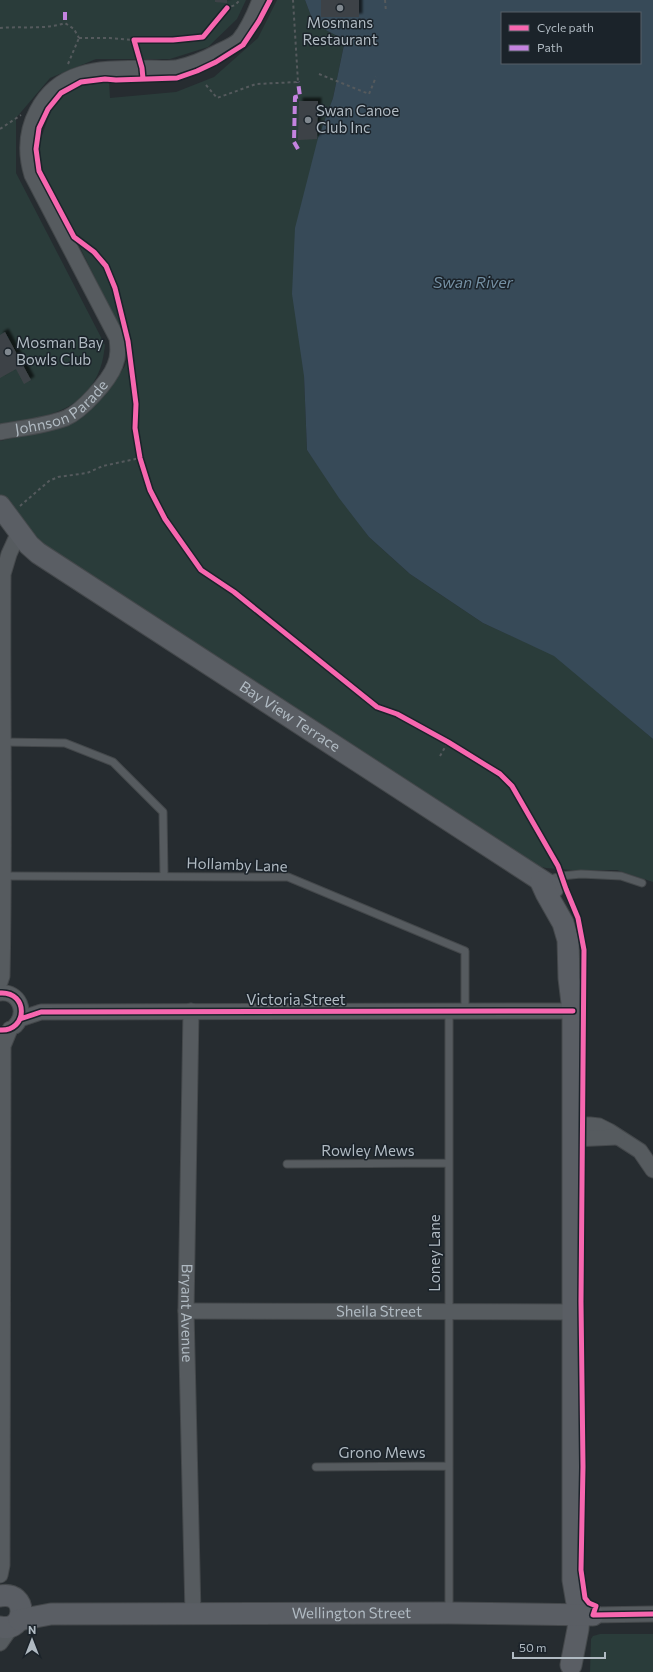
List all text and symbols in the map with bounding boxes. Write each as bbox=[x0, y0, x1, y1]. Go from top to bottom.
marker: Mosmans Restaurant bbox=[335, 3, 345, 13]
legend bbox=[501, 12, 641, 64]
place label: Mosmans Restaurant bbox=[302, 13, 378, 48]
text: Cycle path bbox=[537, 20, 594, 34]
text: Path bbox=[537, 40, 563, 54]
place label: Swan Canoe Club Inc bbox=[316, 101, 399, 136]
marker: Swan Canoe Club Inc bbox=[303, 115, 313, 125]
water label: Swan River bbox=[433, 272, 514, 291]
place label: Mosman Bay Bowls Club bbox=[16, 333, 104, 368]
marker: Mosman Bay Bowls Club bbox=[3, 347, 13, 357]
street label: Johnson Parade bbox=[13, 376, 111, 437]
street label: Bay View Terrace bbox=[237, 677, 344, 755]
street label: Hollamby Lane bbox=[186, 853, 288, 875]
street label: Victoria Street bbox=[246, 990, 346, 1008]
street label: Rowley Mews bbox=[321, 1141, 415, 1159]
street label: Loney Lane bbox=[425, 1214, 443, 1292]
street label: Bryant Avenue bbox=[178, 1263, 197, 1363]
street label: Sheila Street bbox=[336, 1301, 422, 1320]
street label: Grono Mews bbox=[339, 1443, 426, 1461]
street label: Wellington Street bbox=[292, 1603, 411, 1621]
north arrow bbox=[12, 1620, 52, 1660]
text: N bbox=[28, 1623, 36, 1636]
scale bar bbox=[513, 1634, 605, 1660]
text: 50 m bbox=[519, 1640, 547, 1654]

